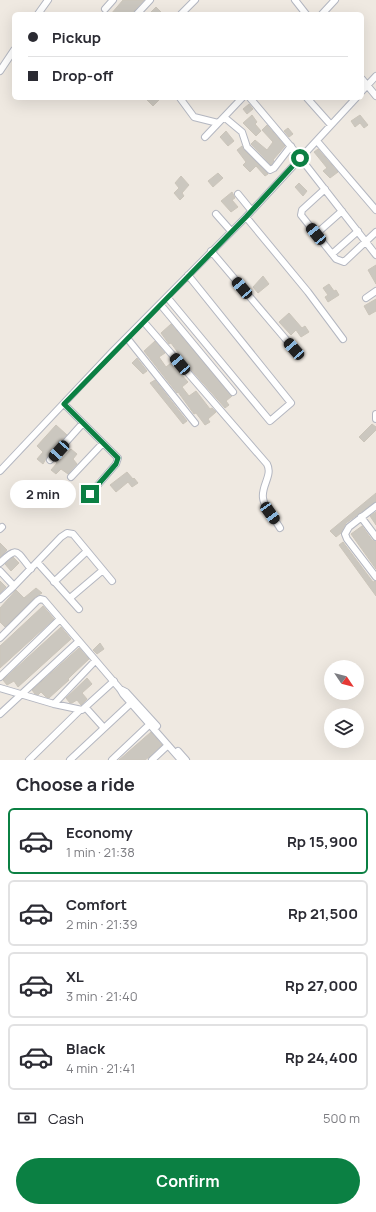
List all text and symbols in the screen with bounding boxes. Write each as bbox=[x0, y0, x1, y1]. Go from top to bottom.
text: Pickup bbox=[52, 27, 101, 48]
text: Drop-off bbox=[52, 65, 113, 86]
route start bbox=[291, 149, 309, 167]
car bbox=[304, 221, 328, 247]
car bbox=[230, 275, 254, 301]
car bbox=[282, 336, 306, 362]
car bbox=[168, 351, 192, 377]
car bbox=[47, 438, 71, 464]
callout: 2 min bbox=[10, 480, 76, 508]
text: 2 min bbox=[26, 485, 60, 503]
route end bbox=[81, 485, 99, 503]
car bbox=[258, 500, 282, 526]
north arrow bbox=[324, 660, 364, 700]
map controls bbox=[324, 660, 364, 748]
button: layers bbox=[324, 708, 364, 748]
text: Choose a ride bbox=[16, 772, 135, 796]
text: Economy bbox=[66, 822, 133, 843]
icon: car bbox=[18, 823, 54, 859]
text: Rp 15,900 bbox=[287, 831, 358, 852]
text: 1 min · 21:38 bbox=[66, 843, 135, 861]
text: Comfort bbox=[66, 894, 127, 915]
icon: car bbox=[18, 895, 54, 931]
text: Rp 21,500 bbox=[288, 903, 358, 924]
text: 2 min · 21:39 bbox=[66, 915, 138, 933]
text: XL bbox=[66, 966, 84, 987]
icon: car bbox=[18, 967, 54, 1003]
text: Rp 27,000 bbox=[285, 975, 358, 996]
text: 3 min · 21:40 bbox=[66, 987, 138, 1005]
text: Black bbox=[66, 1038, 105, 1059]
icon: car bbox=[18, 1039, 54, 1075]
text: Rp 24,400 bbox=[285, 1047, 358, 1068]
text: 4 min · 21:41 bbox=[66, 1059, 135, 1077]
icon: cash bbox=[16, 1107, 38, 1129]
text: Cash bbox=[48, 1108, 84, 1129]
text: 500 m bbox=[323, 1109, 360, 1127]
button: Confirm bbox=[16, 1158, 360, 1204]

